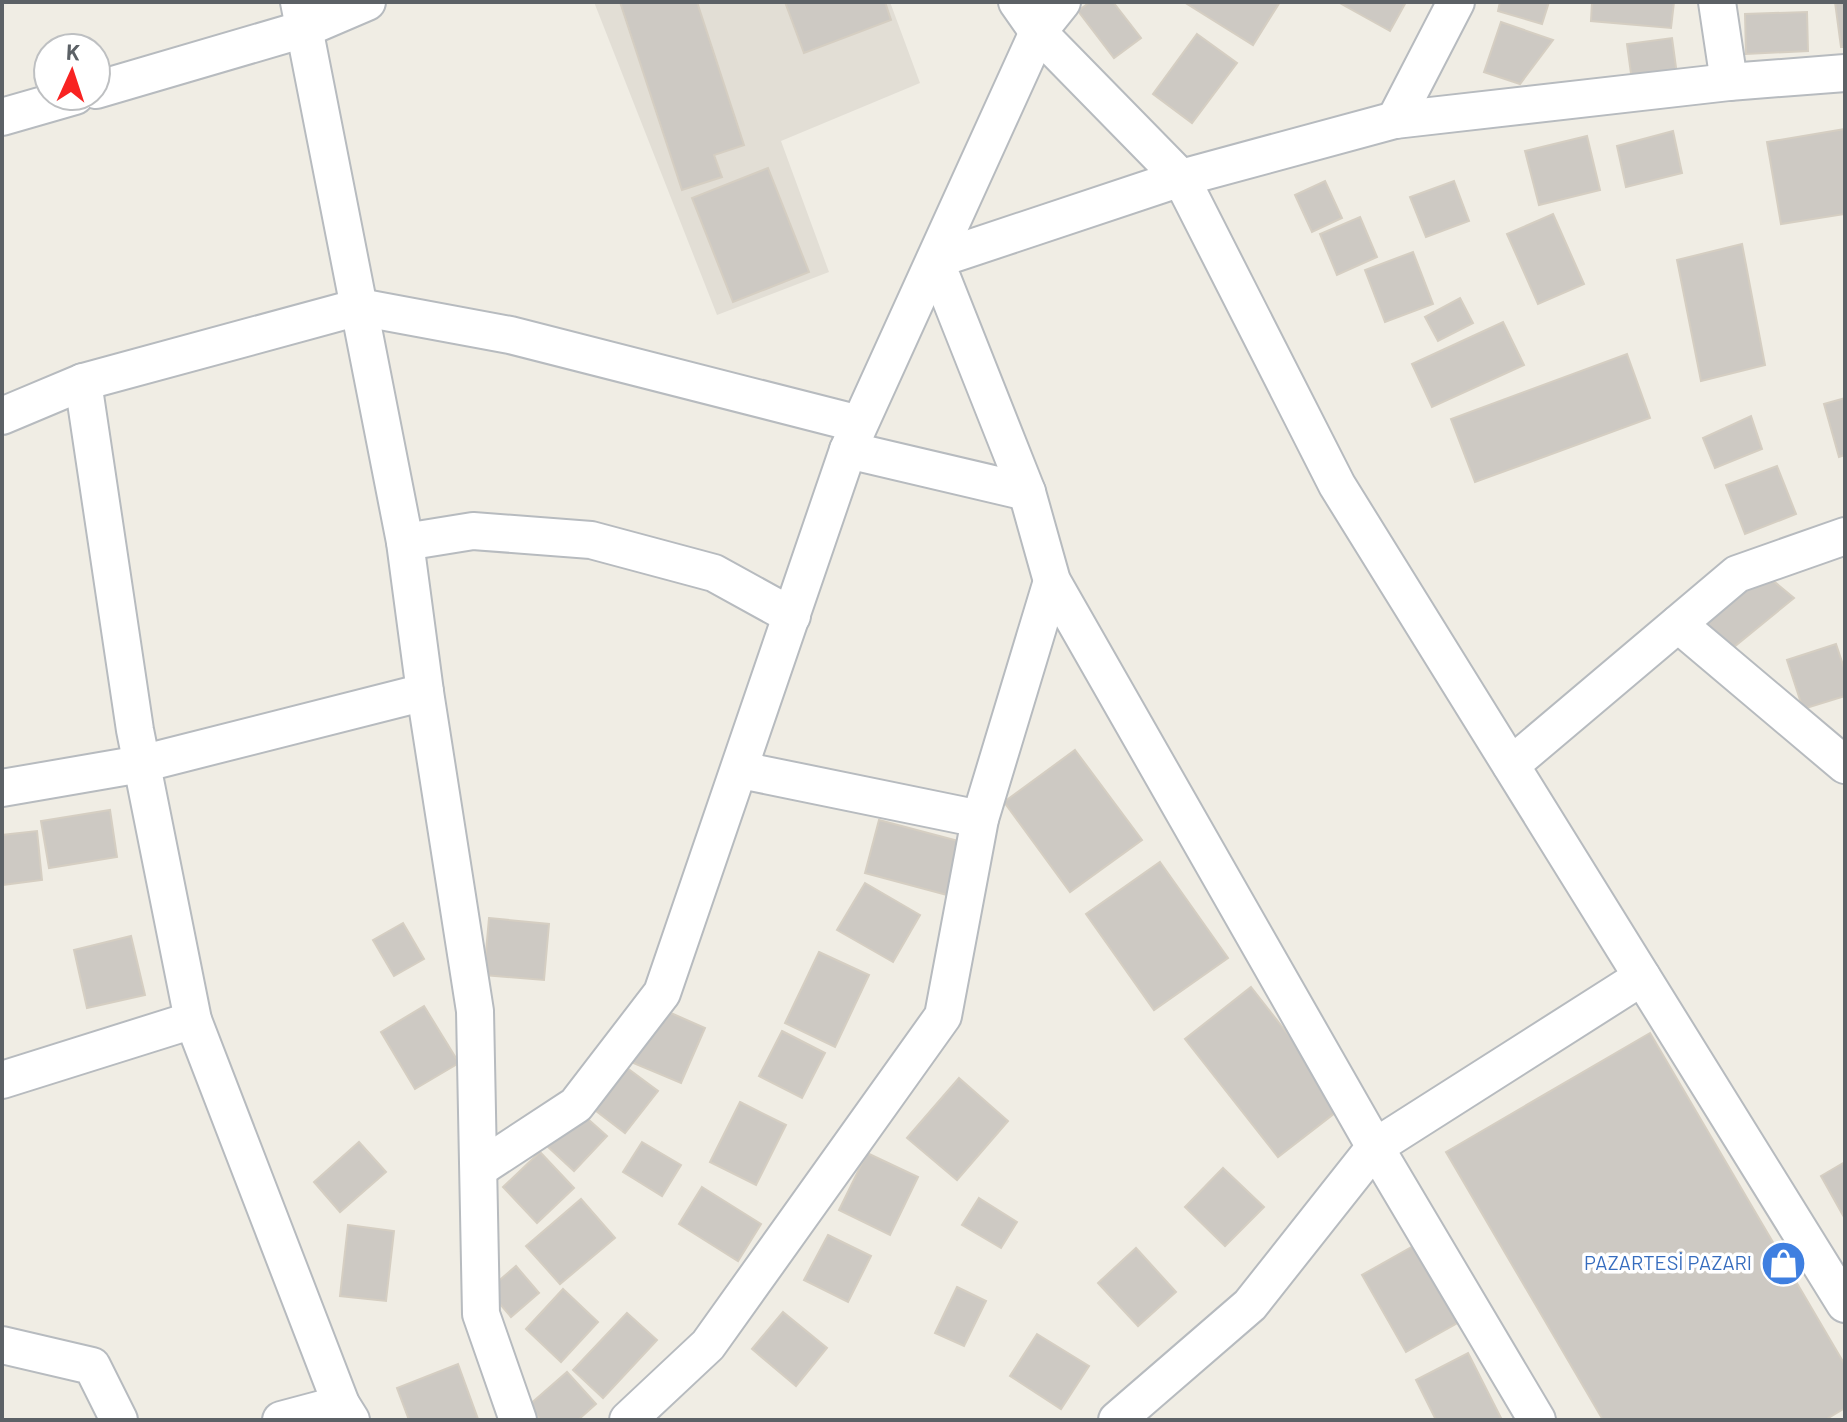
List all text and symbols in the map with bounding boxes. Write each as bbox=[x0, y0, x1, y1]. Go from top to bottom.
north arrow bbox=[32, 32, 112, 112]
text: K bbox=[66, 38, 81, 64]
shop icon: PAZARTESİ PAZARI bbox=[1759, 1239, 1807, 1287]
place label: PAZARTESİ PAZARI bbox=[1584, 1250, 1752, 1274]

